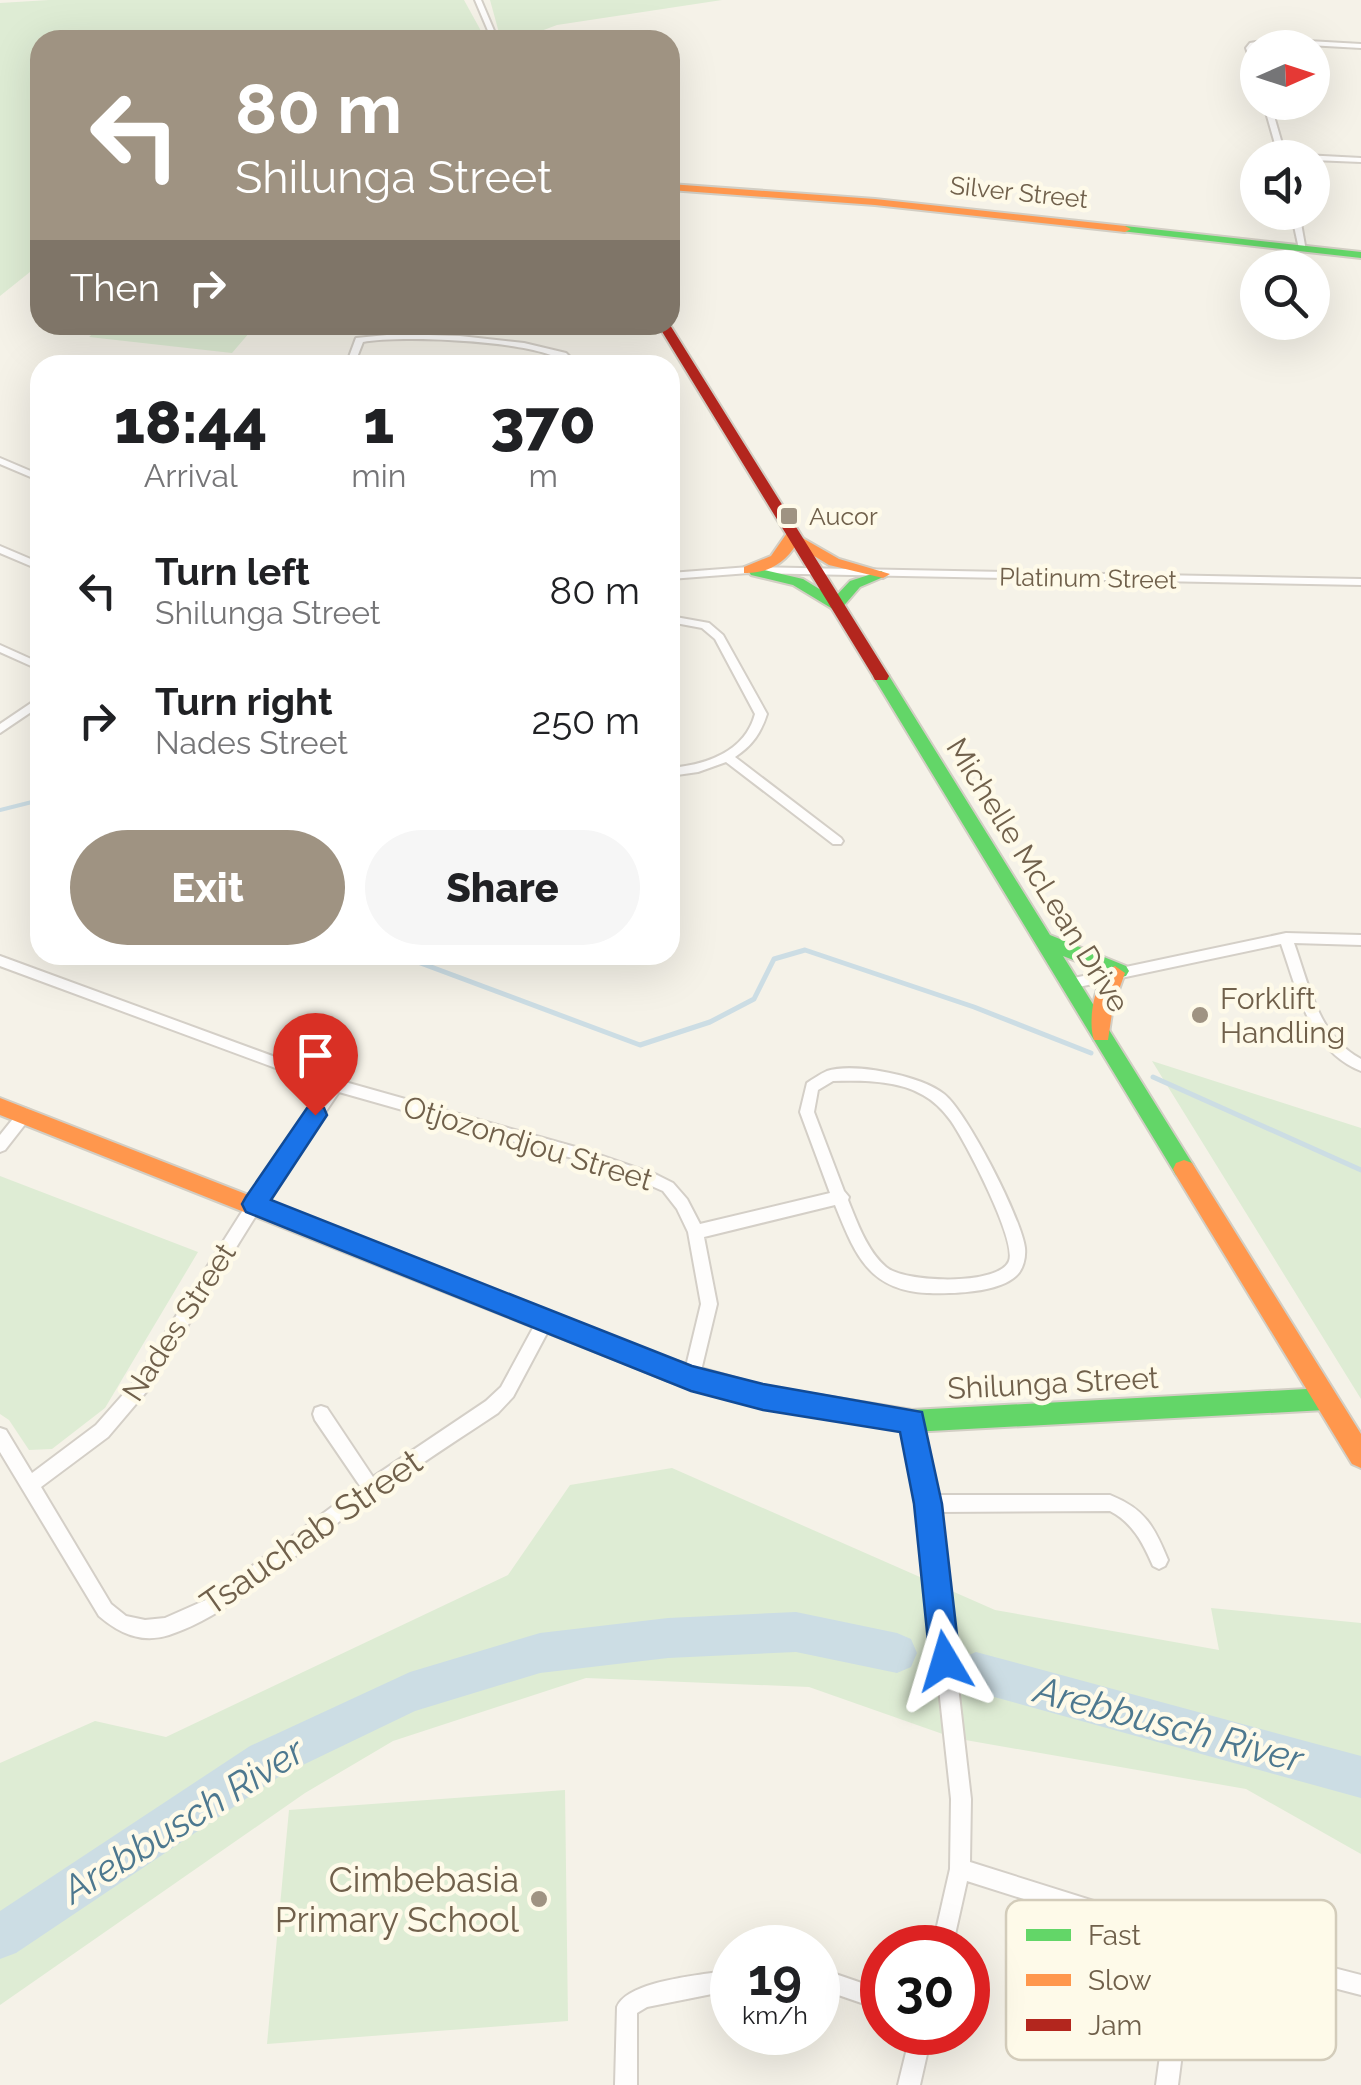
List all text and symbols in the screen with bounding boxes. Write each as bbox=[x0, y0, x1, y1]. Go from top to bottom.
north arrow bbox=[1240, 30, 1330, 120]
map controls bbox=[1240, 30, 1330, 340]
text: 80 m bbox=[235, 67, 402, 149]
icon: left bbox=[70, 70, 200, 200]
button: sound bbox=[1240, 140, 1330, 230]
text: Shilunga Street bbox=[235, 151, 552, 204]
street label: Silver Street bbox=[949, 170, 1090, 214]
button: search bbox=[1240, 250, 1330, 340]
icon: right bbox=[180, 260, 235, 315]
text: Then bbox=[70, 265, 160, 310]
text: 18:44 bbox=[114, 387, 267, 457]
text: 1 bbox=[363, 387, 394, 457]
text: 370 bbox=[490, 387, 596, 457]
text: Arrival bbox=[144, 457, 238, 494]
text: min bbox=[351, 457, 406, 494]
text: m bbox=[528, 457, 558, 494]
place label: Aucor bbox=[809, 501, 878, 531]
marker: Aucor bbox=[778, 505, 800, 527]
text: Turn left bbox=[155, 549, 310, 594]
street label: Platinum Street bbox=[999, 561, 1178, 595]
icon: left bbox=[70, 563, 125, 618]
text: 80 m bbox=[550, 568, 640, 613]
text: Shilunga Street bbox=[155, 594, 381, 631]
text: Turn right bbox=[155, 679, 332, 724]
icon: right bbox=[70, 693, 125, 748]
text: 250 m bbox=[532, 698, 640, 743]
text: Nades Street bbox=[155, 724, 348, 761]
street label: Michelle McLean Drive bbox=[939, 732, 1137, 1018]
button: Exit bbox=[70, 830, 345, 945]
button: Share bbox=[365, 830, 640, 945]
place label: Forklift Handling bbox=[1220, 981, 1345, 1050]
marker: Forklift Handling bbox=[1189, 1004, 1211, 1026]
pin bbox=[273, 1013, 358, 1116]
icon: arrive bbox=[288, 1028, 343, 1083]
street label: Otjozondjou Street bbox=[399, 1088, 657, 1198]
street label: Nades Street bbox=[115, 1237, 243, 1407]
street label: Shilunga Street bbox=[947, 1360, 1159, 1406]
street label: Tsauchab Street bbox=[192, 1440, 430, 1624]
position arrow bbox=[893, 1609, 997, 1713]
water label: Arebbusch River bbox=[1028, 1666, 1310, 1782]
water label: Arebbusch River bbox=[52, 1727, 314, 1913]
place label: Cimbebasia Primary School bbox=[275, 1859, 519, 1940]
marker: Cimbebasia Primary School bbox=[528, 1888, 550, 1910]
legend bbox=[1006, 1900, 1336, 2060]
text: Fast bbox=[1088, 1919, 1141, 1952]
speed limit sign: 30 bbox=[860, 1925, 990, 2055]
text: 19 bbox=[748, 1948, 802, 2007]
text: Slow bbox=[1088, 1964, 1152, 1997]
text: km/h bbox=[742, 2000, 808, 2030]
text: Jam bbox=[1088, 2009, 1142, 2042]

